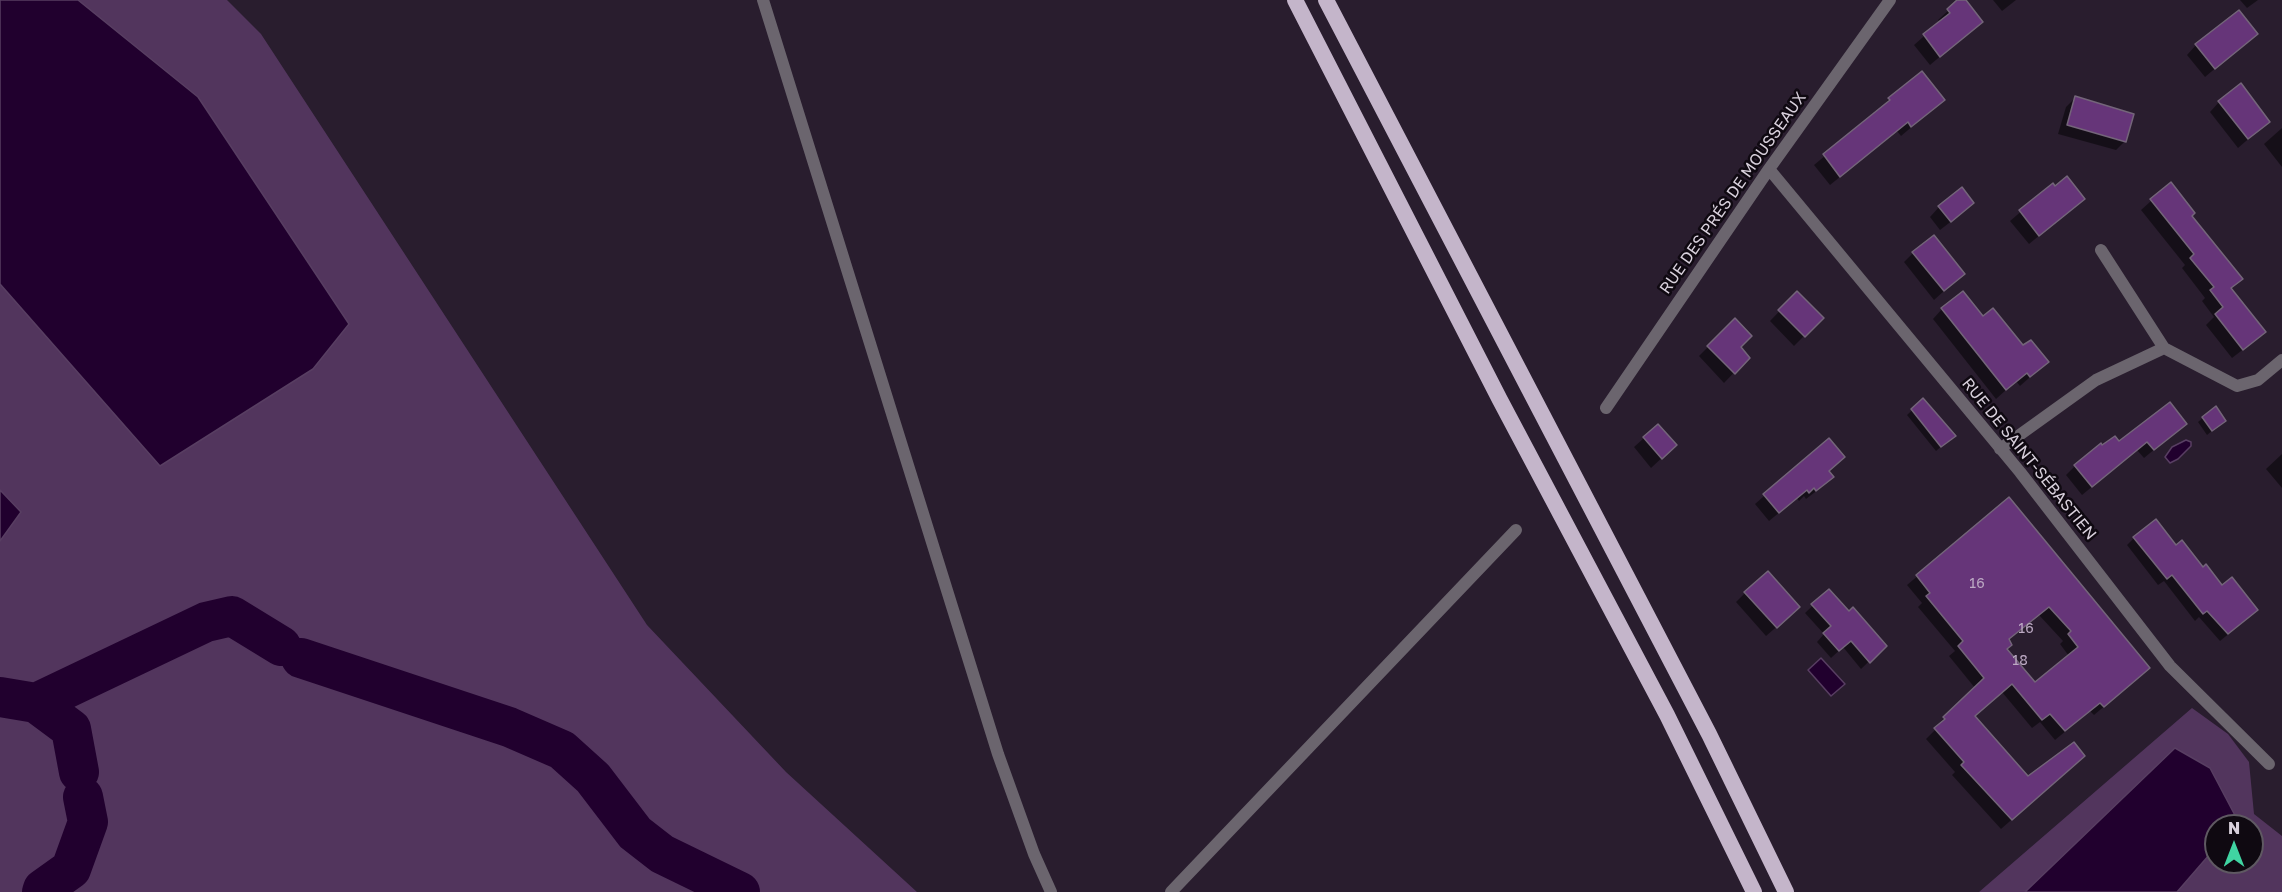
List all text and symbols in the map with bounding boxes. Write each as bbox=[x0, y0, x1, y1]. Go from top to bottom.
street label: RUE DES PRÉS DE MOUSSEAUX bbox=[1656, 89, 1810, 297]
street label: RUE DE SAINT-SÉBASTIEN bbox=[1958, 374, 2100, 544]
house number: 16 bbox=[1969, 576, 1985, 592]
house number: 16 bbox=[2018, 621, 2034, 637]
house number: 18 bbox=[2012, 653, 2028, 669]
north arrow bbox=[2204, 814, 2264, 874]
text: N bbox=[2228, 818, 2240, 838]

